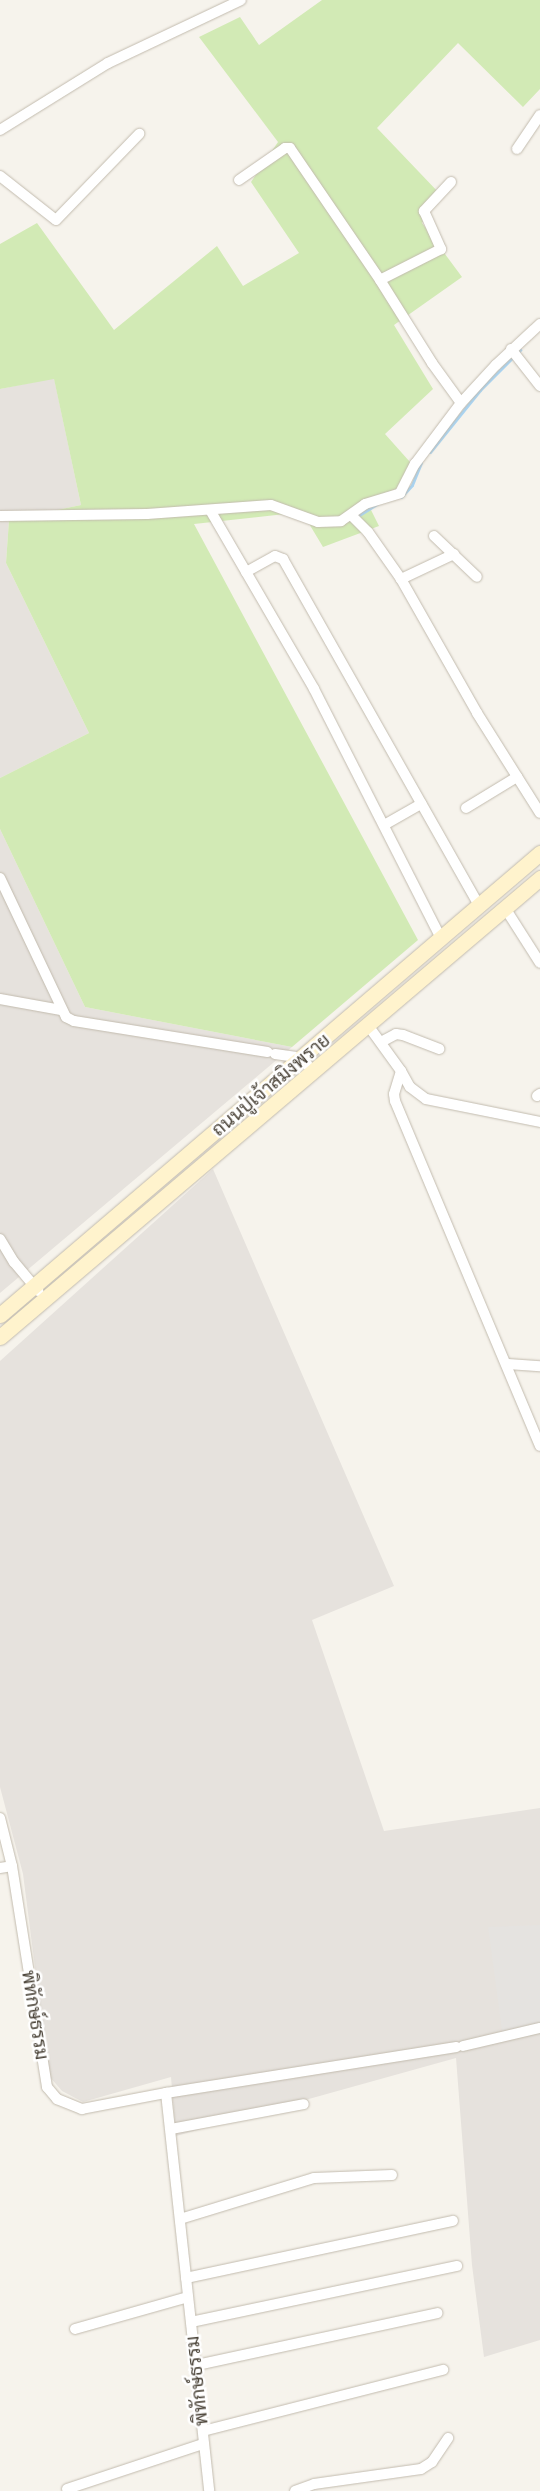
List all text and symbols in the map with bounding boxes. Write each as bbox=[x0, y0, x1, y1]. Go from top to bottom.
street label: ถนนปู่เจ้าสมิงพราย bbox=[207, 1029, 335, 1141]
street label: พิทักษ์ธรรม bbox=[17, 1969, 53, 2061]
street label: พิทักษ์ธรรม bbox=[181, 2335, 213, 2427]

